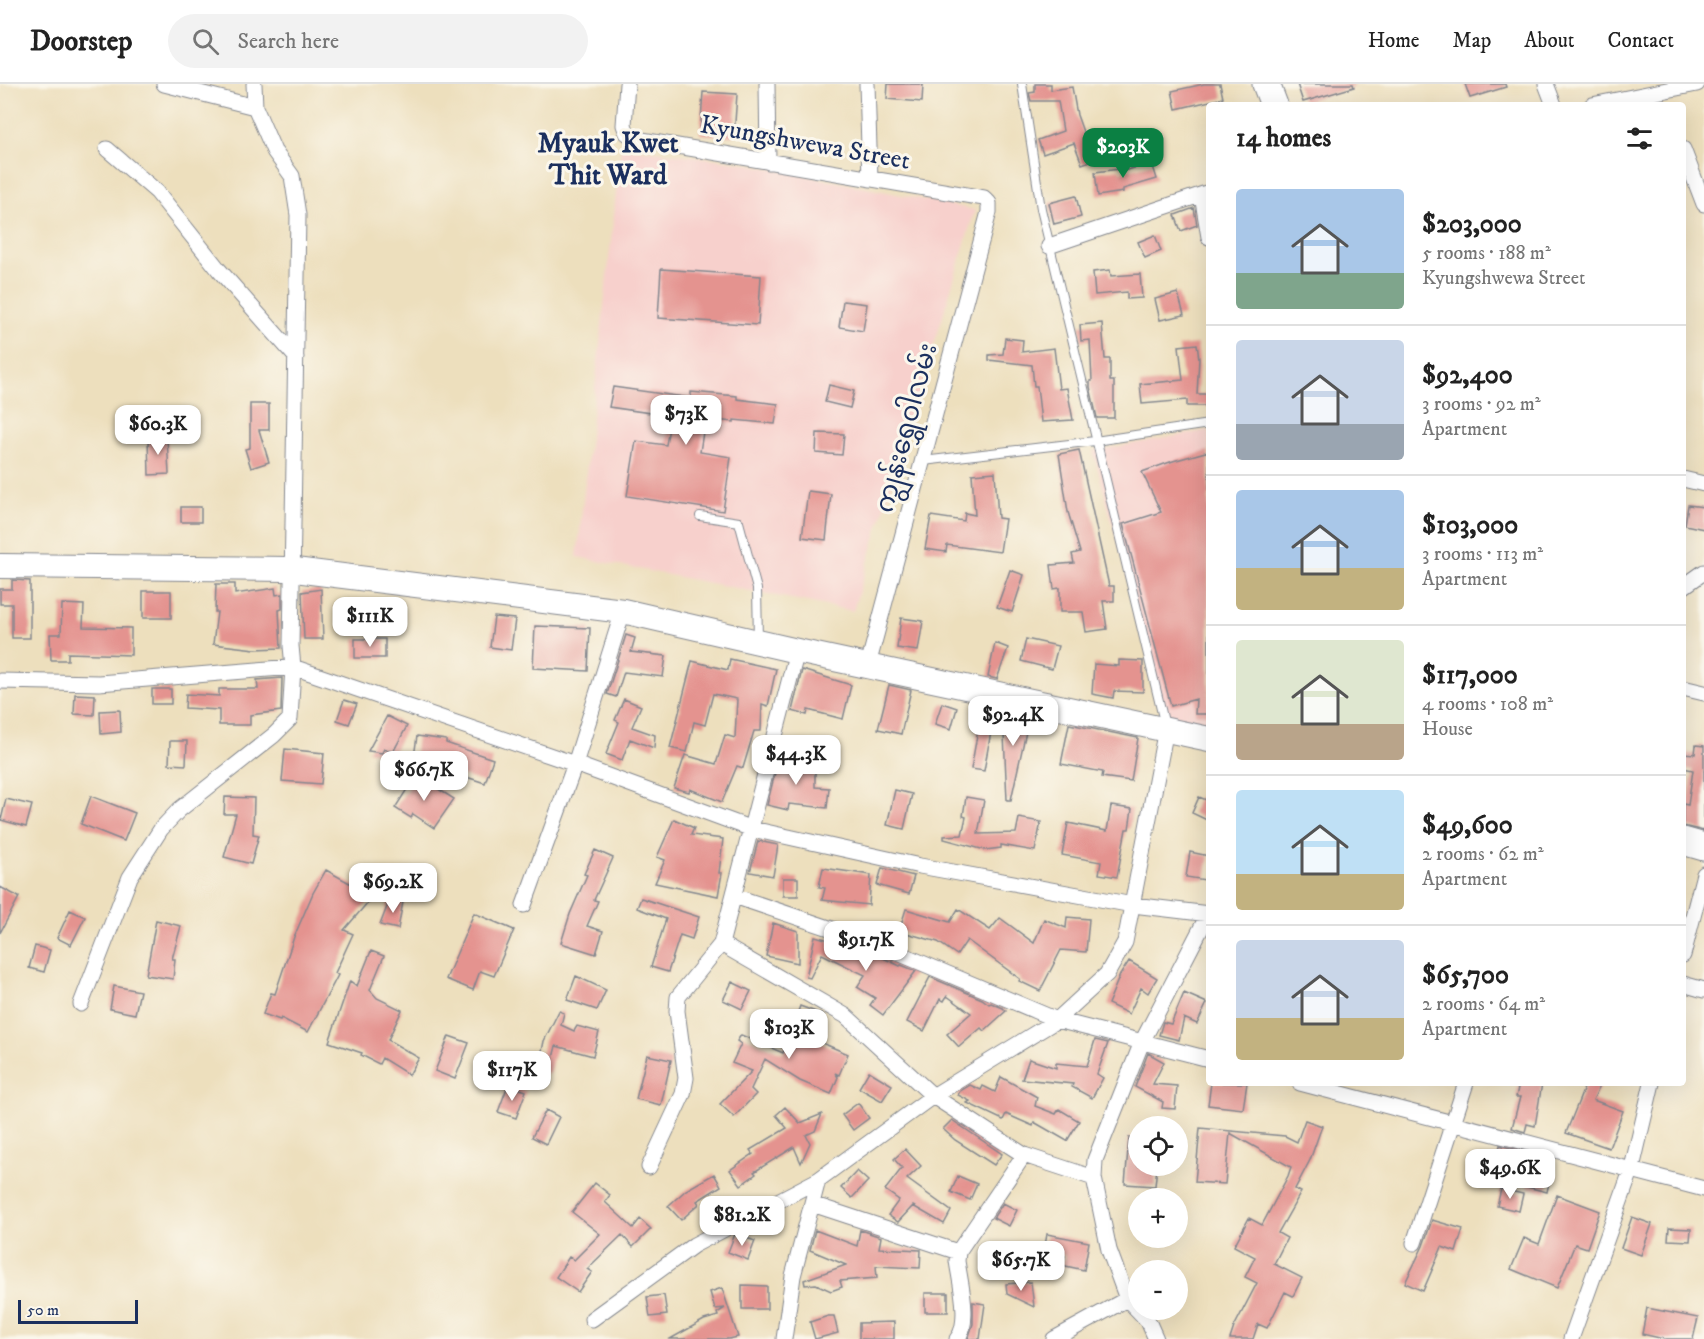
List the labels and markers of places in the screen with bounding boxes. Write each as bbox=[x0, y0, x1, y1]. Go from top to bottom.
pin: $203K bbox=[1081, 128, 1165, 179]
pin: $73K bbox=[650, 395, 722, 446]
pin: $60.3K bbox=[109, 405, 207, 456]
pin: $111K bbox=[328, 597, 412, 648]
pin: $92.4K bbox=[964, 696, 1062, 747]
pin: $44.3K bbox=[747, 735, 845, 786]
pin: $66.7K bbox=[375, 751, 473, 802]
pin: $69.2K bbox=[344, 863, 442, 914]
pin: $91.7K bbox=[817, 921, 915, 972]
pin: $103K bbox=[747, 1009, 831, 1060]
pin: $117K bbox=[470, 1051, 554, 1102]
pin: $49.6K bbox=[1461, 1149, 1559, 1200]
pin: $81.2K bbox=[693, 1196, 791, 1247]
pin: $65.7K bbox=[972, 1241, 1070, 1292]

